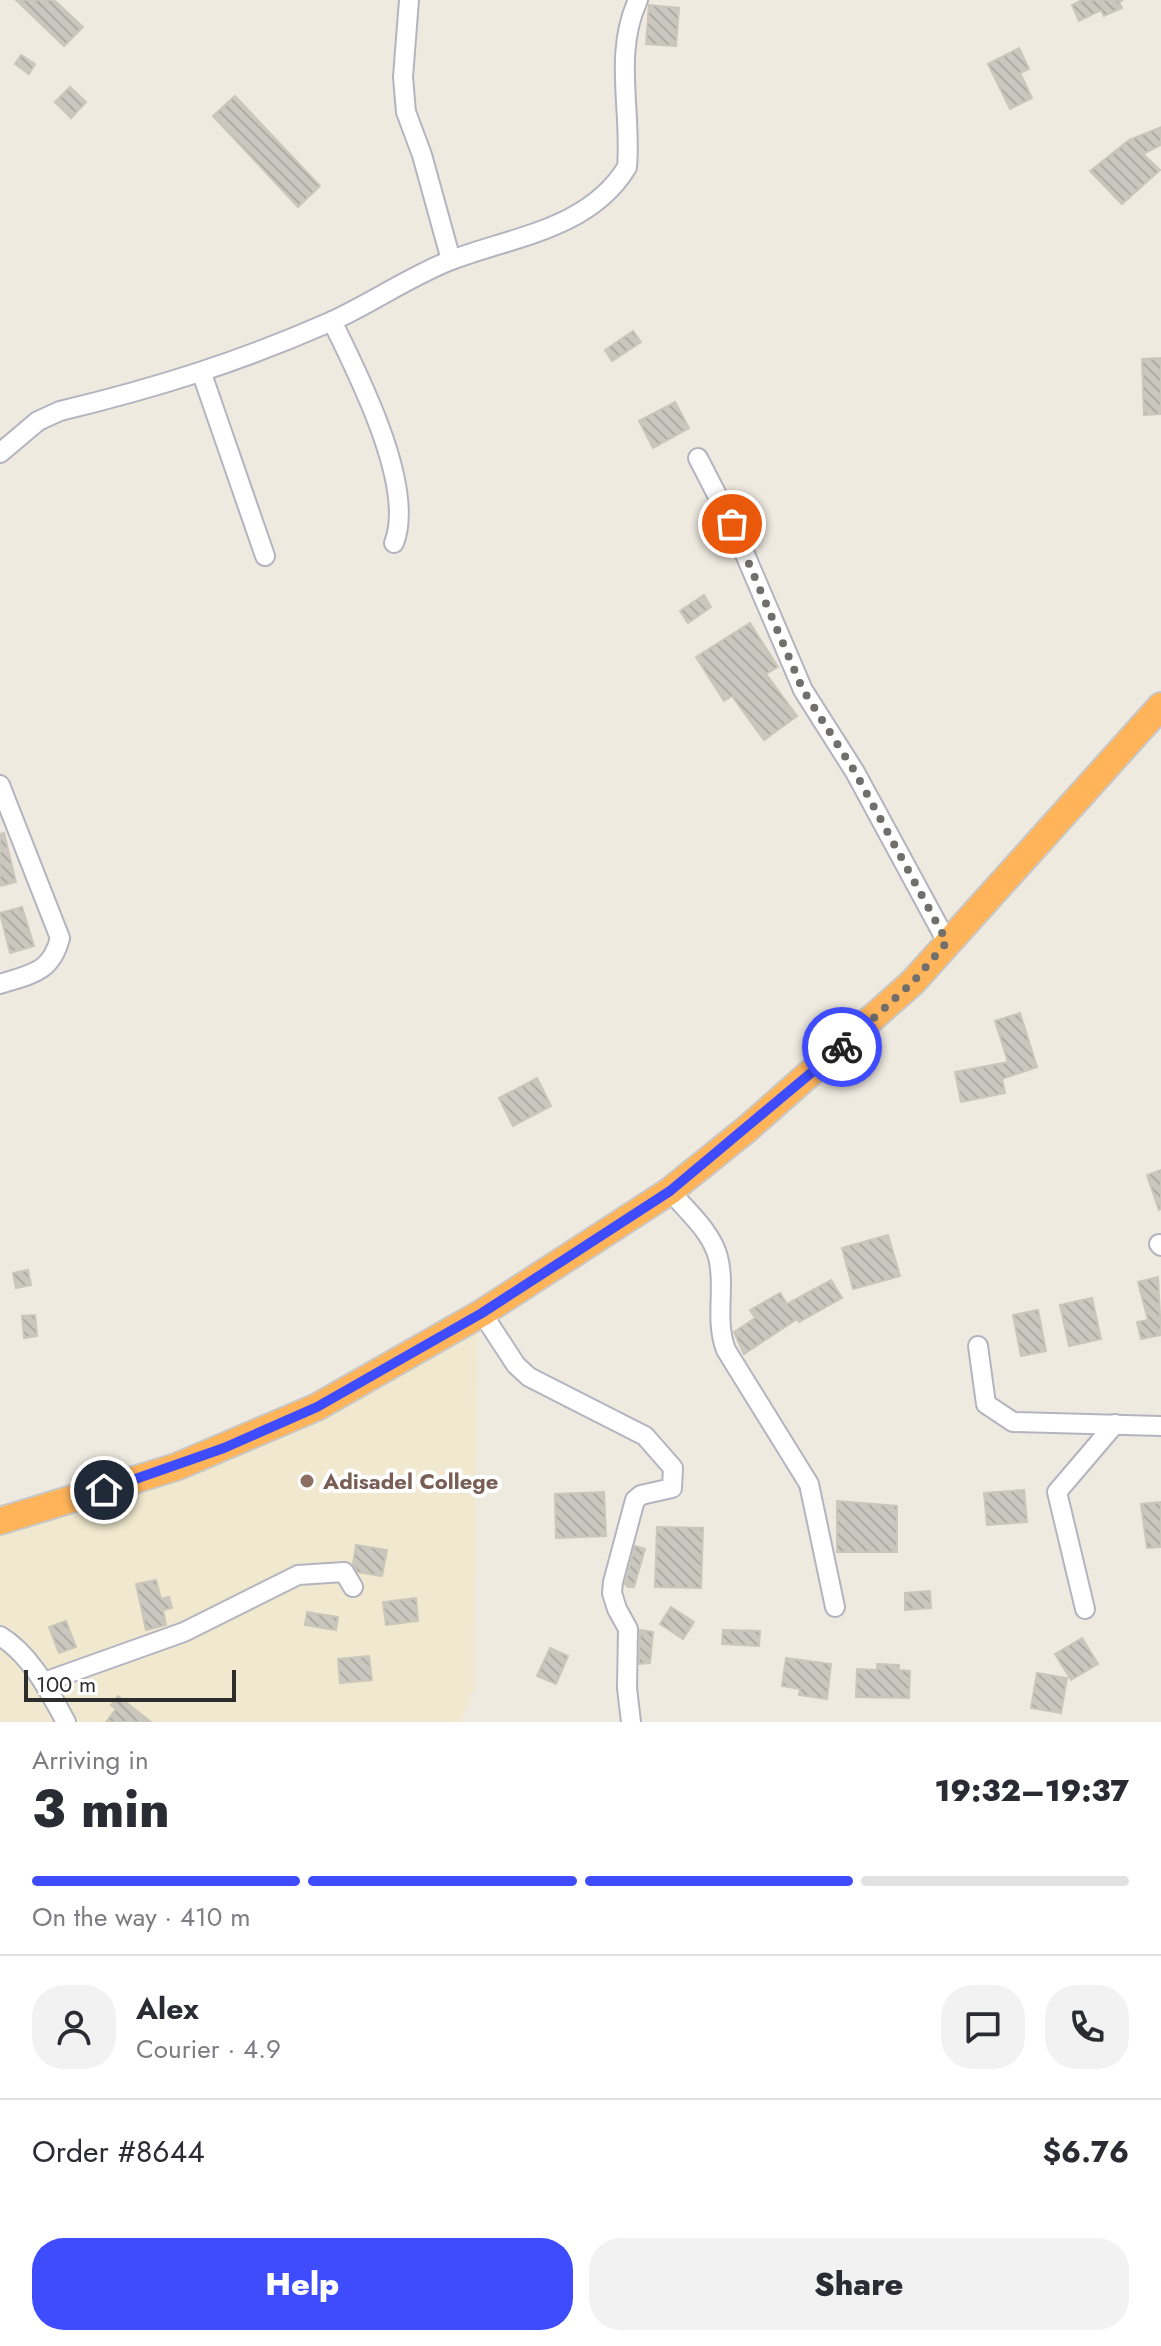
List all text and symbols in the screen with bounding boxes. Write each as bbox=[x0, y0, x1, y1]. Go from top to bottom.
pin bbox=[698, 490, 766, 558]
icon: bag bbox=[710, 502, 754, 546]
courier bbox=[802, 1007, 882, 1087]
icon: bike bbox=[820, 1025, 864, 1069]
pin bbox=[70, 1456, 138, 1524]
place label: Adisadel College bbox=[322, 1465, 498, 1497]
icon: home bbox=[82, 1468, 126, 1512]
marker: Adisadel College bbox=[298, 1472, 316, 1490]
scale bar bbox=[24, 1666, 236, 1702]
text: 100 m bbox=[36, 1668, 96, 1700]
text: Arriving in bbox=[32, 1741, 149, 1779]
text: 19:32–19:37 bbox=[935, 1769, 1129, 1812]
text: 3 min bbox=[32, 1771, 170, 1847]
text: On the way · 410 m bbox=[32, 1898, 251, 1936]
button: person bbox=[32, 1985, 116, 2069]
button: chat bbox=[941, 1985, 1025, 2069]
button: phone bbox=[1045, 1985, 1129, 2069]
text: Alex bbox=[136, 1987, 199, 2030]
text: Courier · 4.9 bbox=[136, 2030, 281, 2068]
text: Order #8644 bbox=[32, 2130, 205, 2173]
text: $6.76 bbox=[1042, 2130, 1129, 2173]
button: Help bbox=[32, 2238, 573, 2330]
button: Share bbox=[589, 2238, 1129, 2330]

